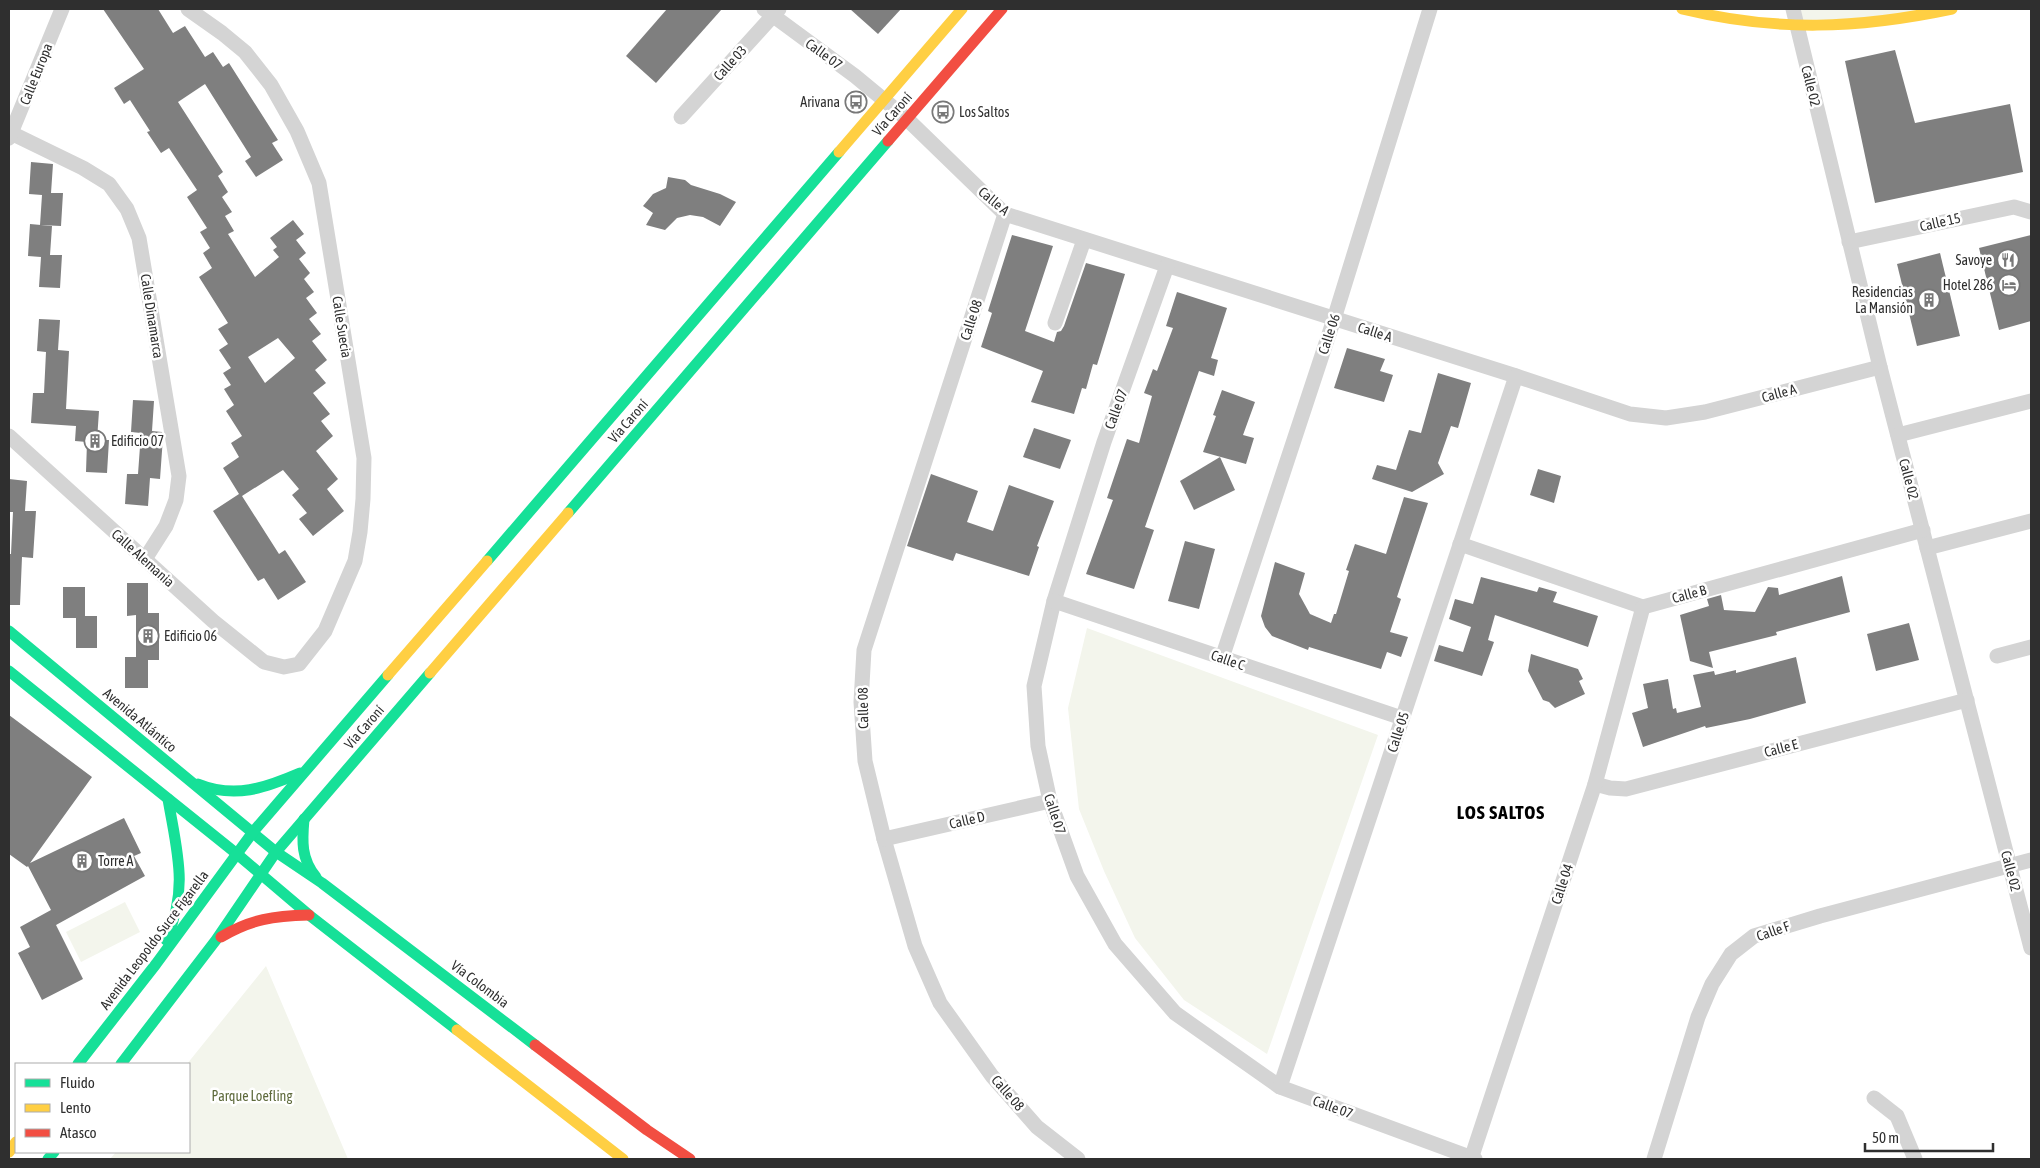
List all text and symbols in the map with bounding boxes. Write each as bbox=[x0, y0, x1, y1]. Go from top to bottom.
street label: Calle 07 bbox=[802, 35, 846, 73]
street label: Calle Europa bbox=[16, 41, 56, 107]
street label: Calle 03 bbox=[710, 42, 750, 84]
street label: Calle 02 bbox=[1798, 64, 1824, 108]
street label: Vía Caroní bbox=[869, 89, 915, 139]
bus stop icon: Arivana bbox=[844, 90, 868, 114]
place label: Arivana bbox=[800, 94, 840, 110]
bus stop icon: Los Saltos bbox=[931, 100, 955, 124]
place label: Los Saltos bbox=[959, 104, 1009, 120]
street label: Calle A bbox=[975, 184, 1013, 219]
street label: Calle 15 bbox=[1918, 210, 1962, 234]
restaurant icon: Savoye bbox=[1996, 248, 2020, 272]
place label: Savoye bbox=[1956, 252, 1992, 268]
street label: Calle Dinamarca bbox=[137, 273, 167, 359]
hotel icon: Hotel 286 bbox=[1997, 273, 2021, 297]
place label: Hotel 286 bbox=[1943, 277, 1993, 293]
place label: Residencias La Mansión bbox=[1852, 284, 1913, 316]
building icon: Residencias La Mansión bbox=[1917, 288, 1941, 312]
street label: Calle Suecia bbox=[329, 295, 355, 359]
street label: Calle 08 bbox=[957, 297, 985, 342]
street label: Calle 06 bbox=[1315, 311, 1343, 356]
street label: Calle A bbox=[1356, 319, 1394, 345]
street label: Calle A bbox=[1760, 381, 1798, 405]
street label: Calle 07 bbox=[1101, 387, 1131, 431]
street label: Vía Caroní bbox=[605, 396, 651, 446]
building icon: Edificio 07 bbox=[83, 429, 107, 453]
place label: Edificio 07 bbox=[111, 433, 164, 449]
street label: Calle 02 bbox=[1896, 457, 1922, 501]
street label: Calle Alemania bbox=[109, 526, 177, 590]
street label: Calle B bbox=[1670, 582, 1708, 606]
building icon: Edificio 06 bbox=[136, 624, 160, 648]
place label: Edificio 06 bbox=[164, 628, 217, 644]
street label: Calle C bbox=[1209, 647, 1248, 673]
street label: Avenida Atlántico bbox=[100, 685, 180, 755]
street label: Calle 08 bbox=[855, 687, 871, 729]
street label: Vía Caroní bbox=[341, 702, 387, 752]
street label: Calle 05 bbox=[1384, 710, 1412, 754]
street label: Calle E bbox=[1762, 736, 1800, 760]
street label: Calle 07 bbox=[1041, 792, 1069, 836]
district label: LOS SALTOS bbox=[1457, 801, 1545, 823]
street label: Calle D bbox=[948, 808, 987, 832]
building icon: Torre A bbox=[70, 849, 94, 873]
street label: Calle 02 bbox=[1998, 849, 2024, 893]
place label: Torre A bbox=[98, 853, 133, 869]
street label: Calle 04 bbox=[1548, 861, 1576, 906]
street label: Avenida Leopoldo Sucre Figarella bbox=[96, 867, 212, 1013]
street label: Calle F bbox=[1754, 918, 1792, 944]
street label: Vía Colombia bbox=[448, 957, 512, 1011]
legend bbox=[15, 1063, 190, 1153]
street label: Calle 08 bbox=[988, 1072, 1028, 1114]
text: Fluido bbox=[60, 1074, 95, 1091]
park label: Parque Loefling bbox=[212, 1088, 292, 1104]
street label: Calle 07 bbox=[1311, 1092, 1355, 1122]
text: Lento bbox=[60, 1099, 91, 1116]
scale bar bbox=[1865, 1120, 1992, 1152]
text: Atasco bbox=[60, 1124, 97, 1141]
text: 50 m bbox=[1872, 1129, 1899, 1146]

